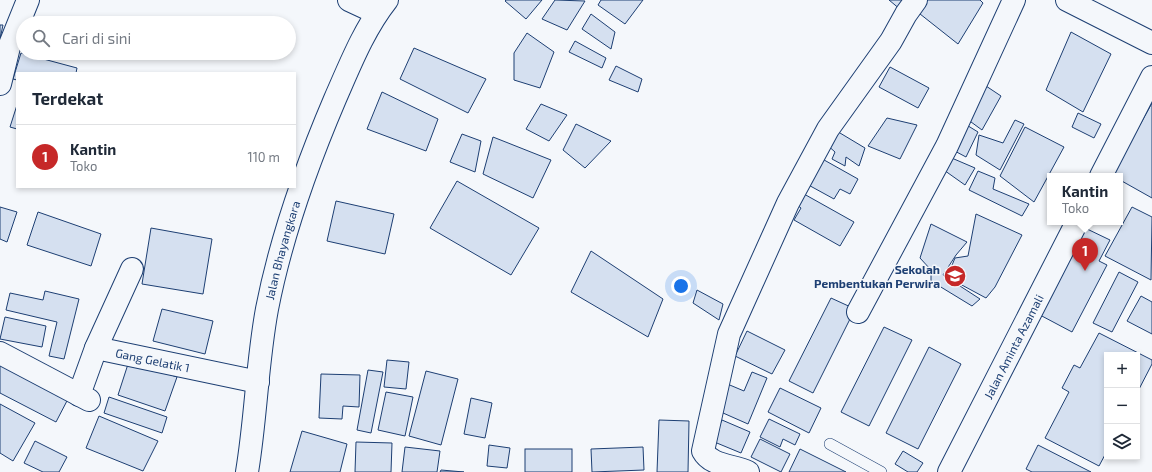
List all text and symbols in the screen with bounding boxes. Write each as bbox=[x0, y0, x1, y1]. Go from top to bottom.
search box bbox=[16, 16, 296, 60]
icon: search bbox=[30, 27, 52, 49]
text: Cari di sini bbox=[62, 29, 131, 47]
text: Terdekat bbox=[32, 88, 103, 108]
text: Kantin bbox=[70, 140, 116, 158]
text: 1 bbox=[42, 149, 48, 165]
text: 110 m bbox=[248, 149, 280, 165]
text: Toko bbox=[70, 158, 97, 174]
popup bbox=[1047, 173, 1123, 225]
text: Kantin bbox=[1062, 182, 1108, 200]
street label: Jalan Bhayangkara bbox=[262, 199, 303, 301]
text: Toko bbox=[1062, 200, 1089, 216]
pin: 1 bbox=[1072, 238, 1098, 271]
place label: Sekolah Pembentukan Perwira bbox=[814, 262, 940, 290]
school or university icon: Sekolah Pembentukan Perwira bbox=[942, 263, 968, 289]
your location bbox=[671, 276, 691, 296]
street label: Jalan Aminta Azamali bbox=[981, 292, 1046, 401]
street label: Gang Gelatik 1 bbox=[114, 345, 191, 375]
map controls bbox=[1104, 352, 1140, 460]
button: + bbox=[1104, 352, 1140, 388]
button: − bbox=[1104, 388, 1140, 424]
button: layers bbox=[1104, 424, 1140, 460]

